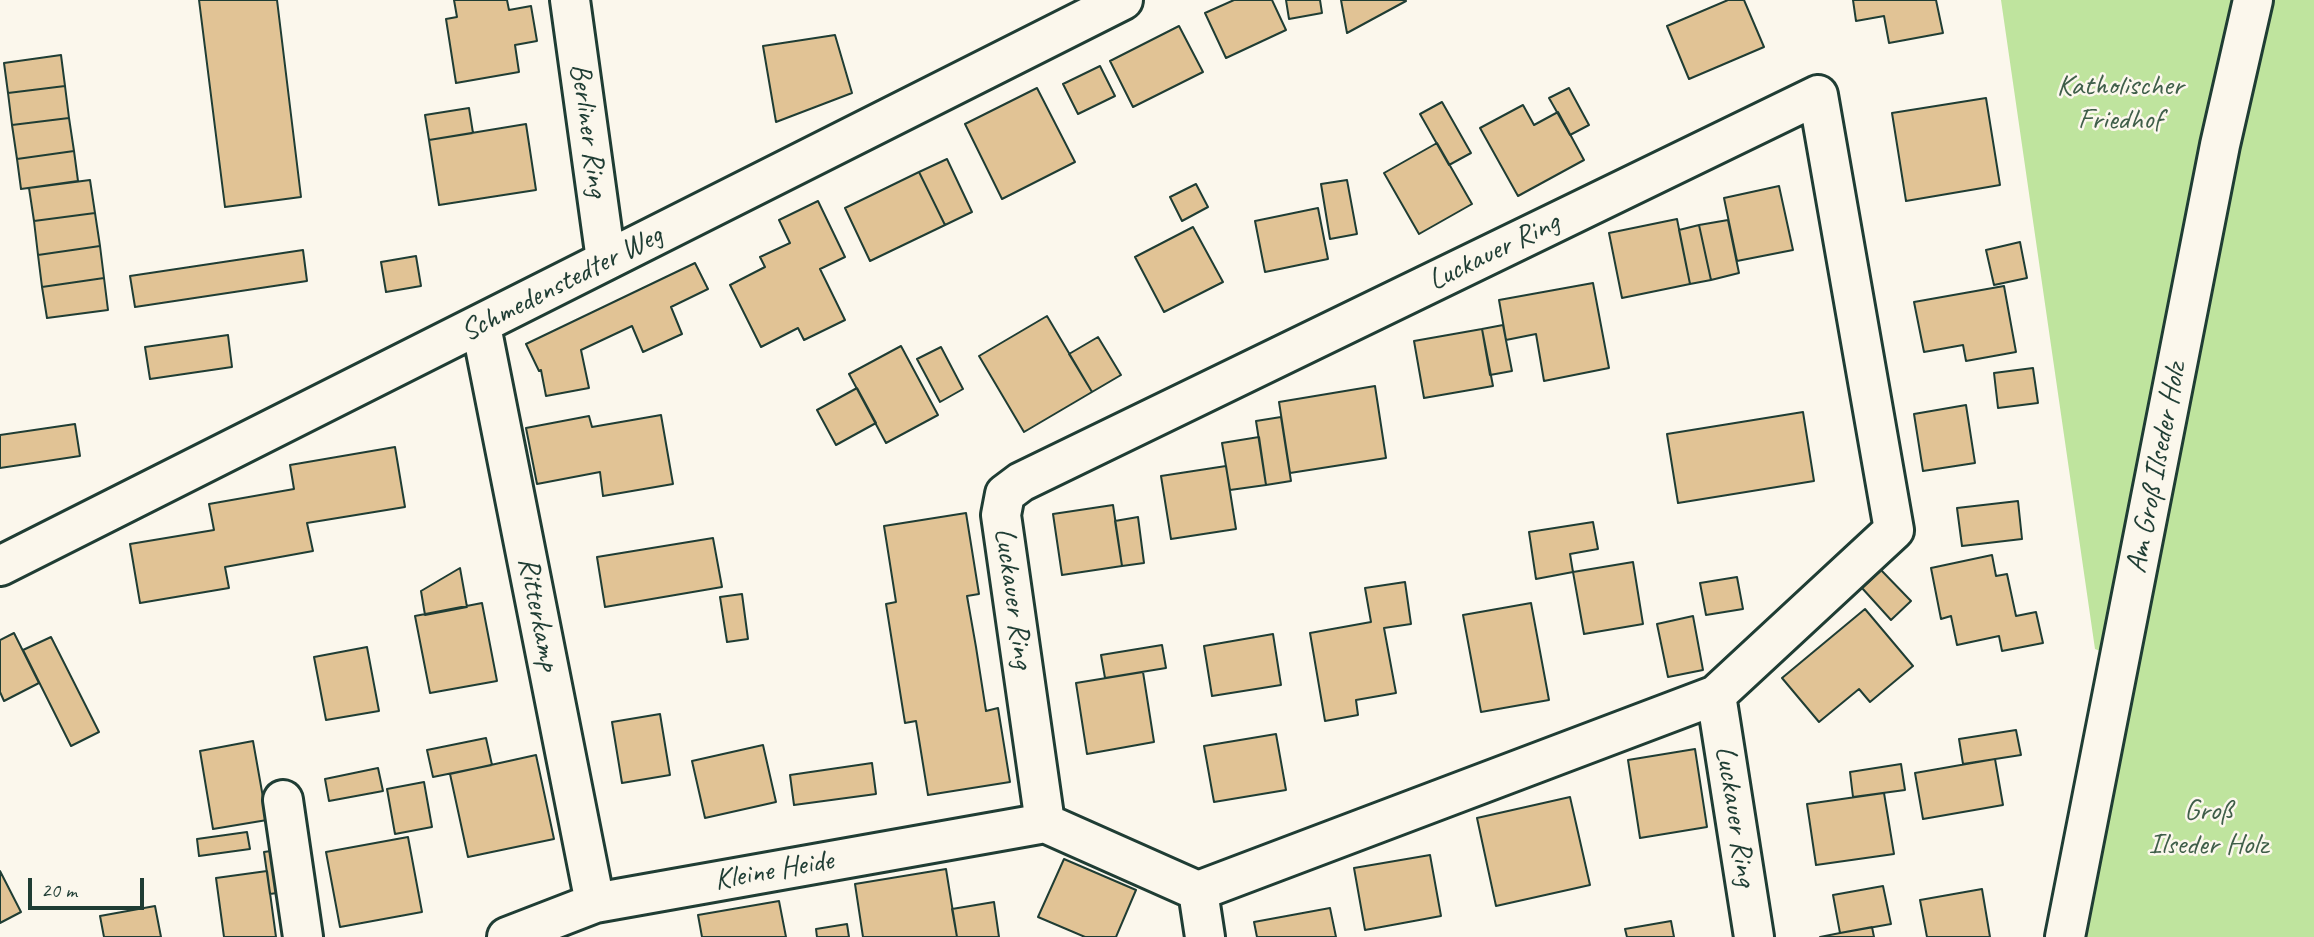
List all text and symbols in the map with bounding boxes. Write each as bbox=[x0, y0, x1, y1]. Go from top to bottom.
street label: Berliner Ring bbox=[561, 61, 615, 199]
park label: Katholischer Friedhof bbox=[2057, 68, 2183, 138]
street label: Luckauer Ring bbox=[1423, 205, 1565, 299]
street label: Schmedenstedter Weg bbox=[455, 218, 669, 350]
street label: Am Groß Ilseder Holz bbox=[2119, 360, 2195, 576]
street label: Luckauer Ring bbox=[985, 526, 1041, 670]
street label: Ritterkamp bbox=[509, 554, 567, 674]
street label: Luckauer Ring bbox=[1706, 744, 1764, 888]
park label: Groß Ilseder Holz bbox=[2148, 793, 2268, 864]
street label: Kleine Heide bbox=[712, 843, 836, 899]
scale bar bbox=[32, 864, 147, 908]
text: 20 m bbox=[41, 877, 77, 903]

